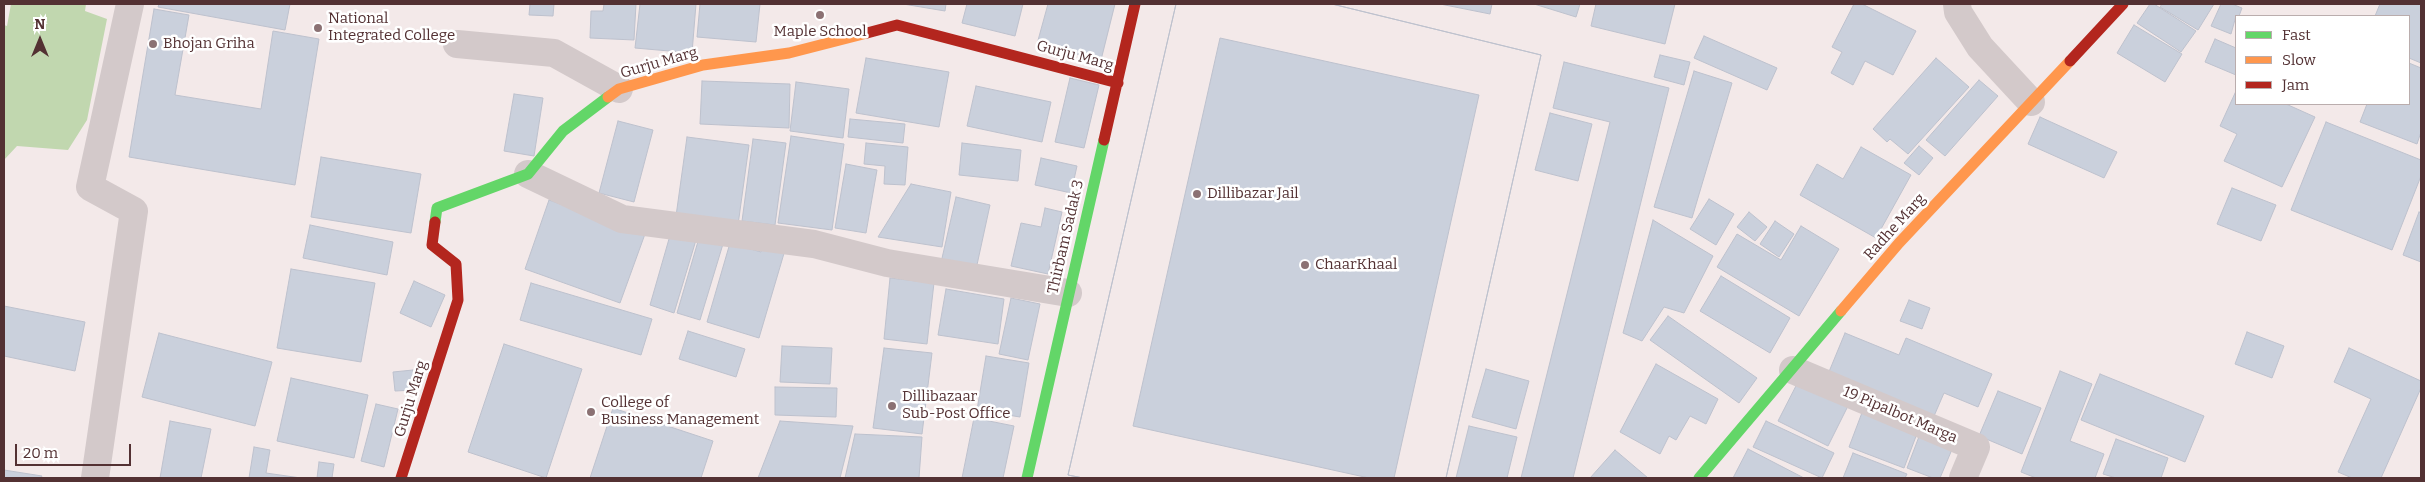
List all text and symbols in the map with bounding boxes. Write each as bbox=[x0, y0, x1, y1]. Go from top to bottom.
marker: Maple School bbox=[814, 9, 826, 21]
place label: National Integrated College bbox=[328, 10, 455, 45]
north arrow bbox=[15, 15, 65, 65]
legend bbox=[2235, 15, 2410, 105]
text: N bbox=[35, 16, 45, 33]
marker: National Integrated College bbox=[312, 22, 324, 34]
place label: Maple School bbox=[774, 23, 866, 41]
text: Fast bbox=[2282, 26, 2311, 44]
place label: Bhojan Griha bbox=[163, 35, 255, 53]
street label: Gurju Marg bbox=[1034, 37, 1116, 75]
marker: Bhojan Griha bbox=[147, 38, 159, 50]
street label: Gurju Marg bbox=[618, 43, 700, 83]
text: Slow bbox=[2282, 51, 2316, 69]
text: Jam bbox=[2282, 76, 2309, 94]
street label: Thirbam Sadak 3 bbox=[1044, 178, 1088, 296]
place label: Dillibazar Jail bbox=[1207, 185, 1299, 203]
marker: Dillibazar Jail bbox=[1191, 188, 1203, 200]
street label: Radhe Marg bbox=[1860, 190, 1930, 264]
place label: ChaarKhaal bbox=[1315, 256, 1397, 274]
marker: ChaarKhaal bbox=[1299, 259, 1311, 271]
street label: Gurju Marg bbox=[391, 358, 431, 440]
street label: 19 Pipalbot Marga bbox=[1840, 383, 1960, 447]
place label: Dillibazaar Sub-Post Office bbox=[902, 388, 1010, 423]
place label: College of Business Management bbox=[601, 394, 759, 429]
marker: Dillibazaar Sub-Post Office bbox=[886, 400, 898, 412]
marker: College of Business Management bbox=[585, 406, 597, 418]
scale bar bbox=[18, 434, 134, 466]
text: 20 m bbox=[23, 444, 58, 462]

